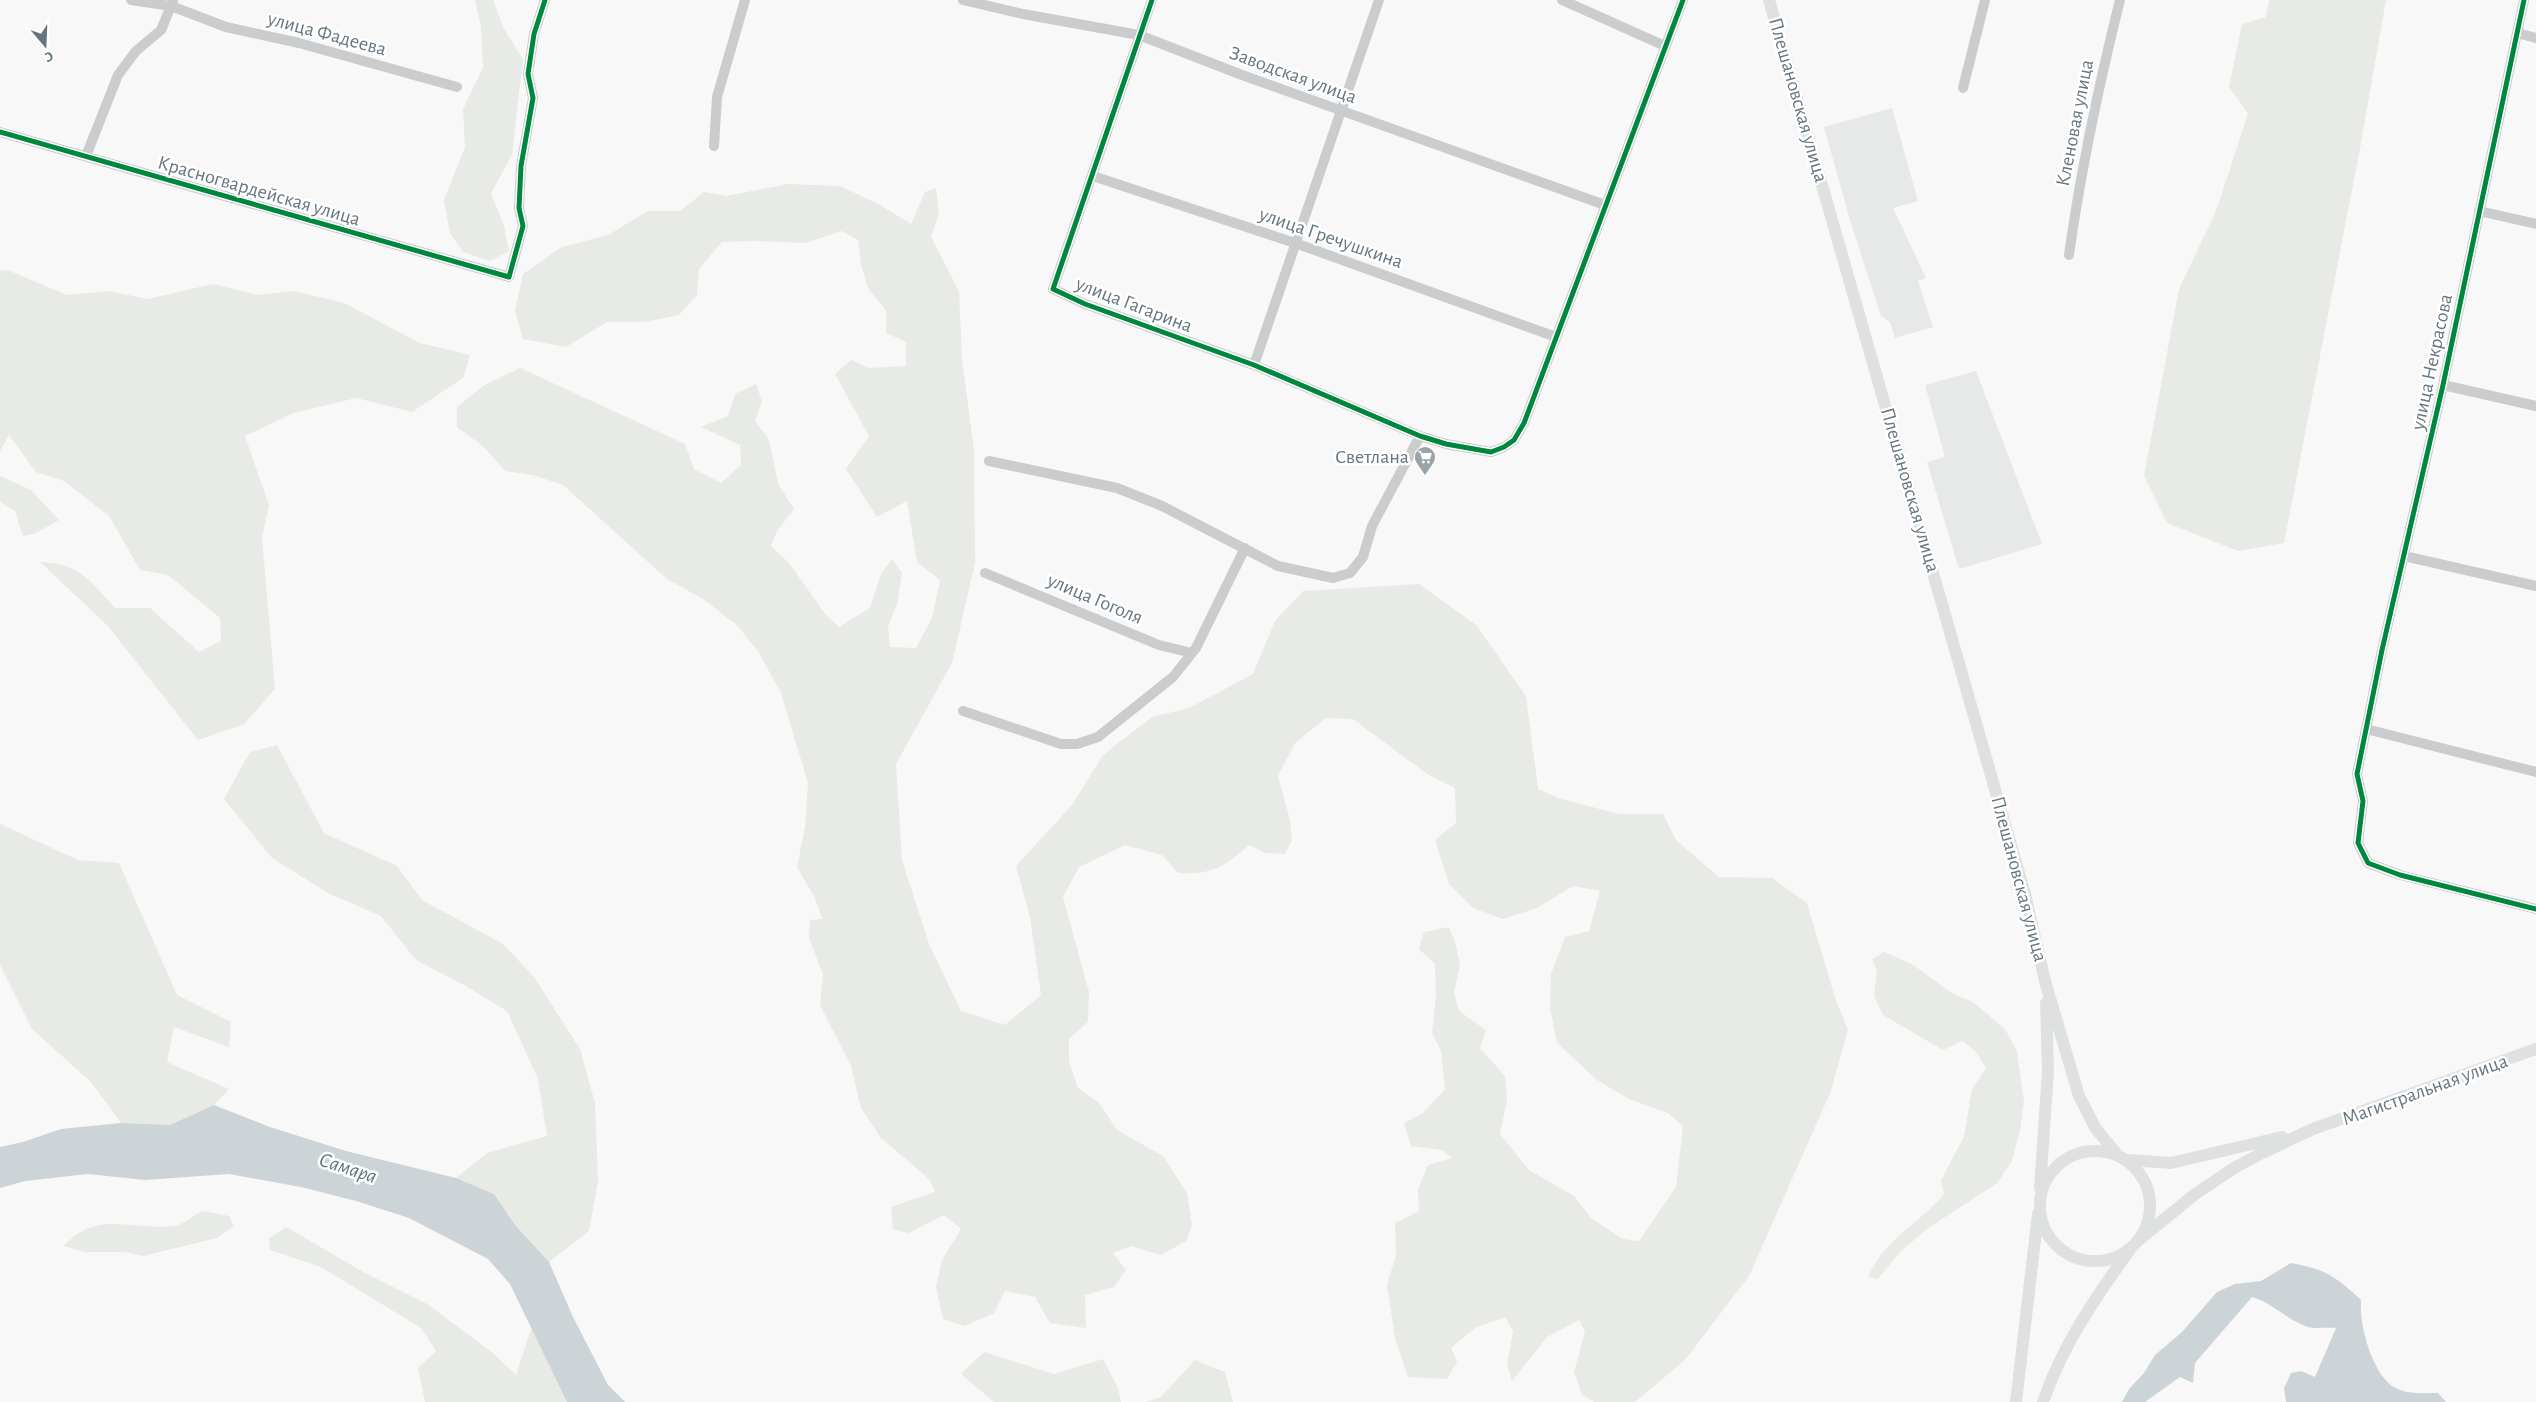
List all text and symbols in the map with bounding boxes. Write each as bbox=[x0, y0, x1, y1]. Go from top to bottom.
street label: улица Фадеева bbox=[265, 8, 388, 59]
street label: Плешановская улица bbox=[1765, 15, 1831, 185]
north arrow bbox=[20, 20, 70, 70]
street label: Заводская улица bbox=[1227, 43, 1359, 107]
text: С bbox=[43, 48, 55, 64]
street label: Кленовая улица bbox=[2053, 58, 2097, 188]
street label: Красногвардейская улица bbox=[155, 152, 363, 230]
street label: улица Гречушкина bbox=[1256, 204, 1405, 272]
street label: улица Гагарина bbox=[1072, 273, 1195, 336]
street label: улица Некрасова bbox=[2408, 292, 2456, 433]
street label: Плешановская улица bbox=[1877, 405, 1943, 575]
supermarket icon: Светлана bbox=[1413, 445, 1437, 476]
place label: Светлана bbox=[1335, 447, 1409, 467]
street label: улица Гоголя bbox=[1043, 570, 1146, 628]
street label: Плешановская улица bbox=[1987, 794, 2051, 964]
street label: Магистральная улица bbox=[2340, 1051, 2510, 1129]
water label: Самара bbox=[316, 1149, 379, 1188]

